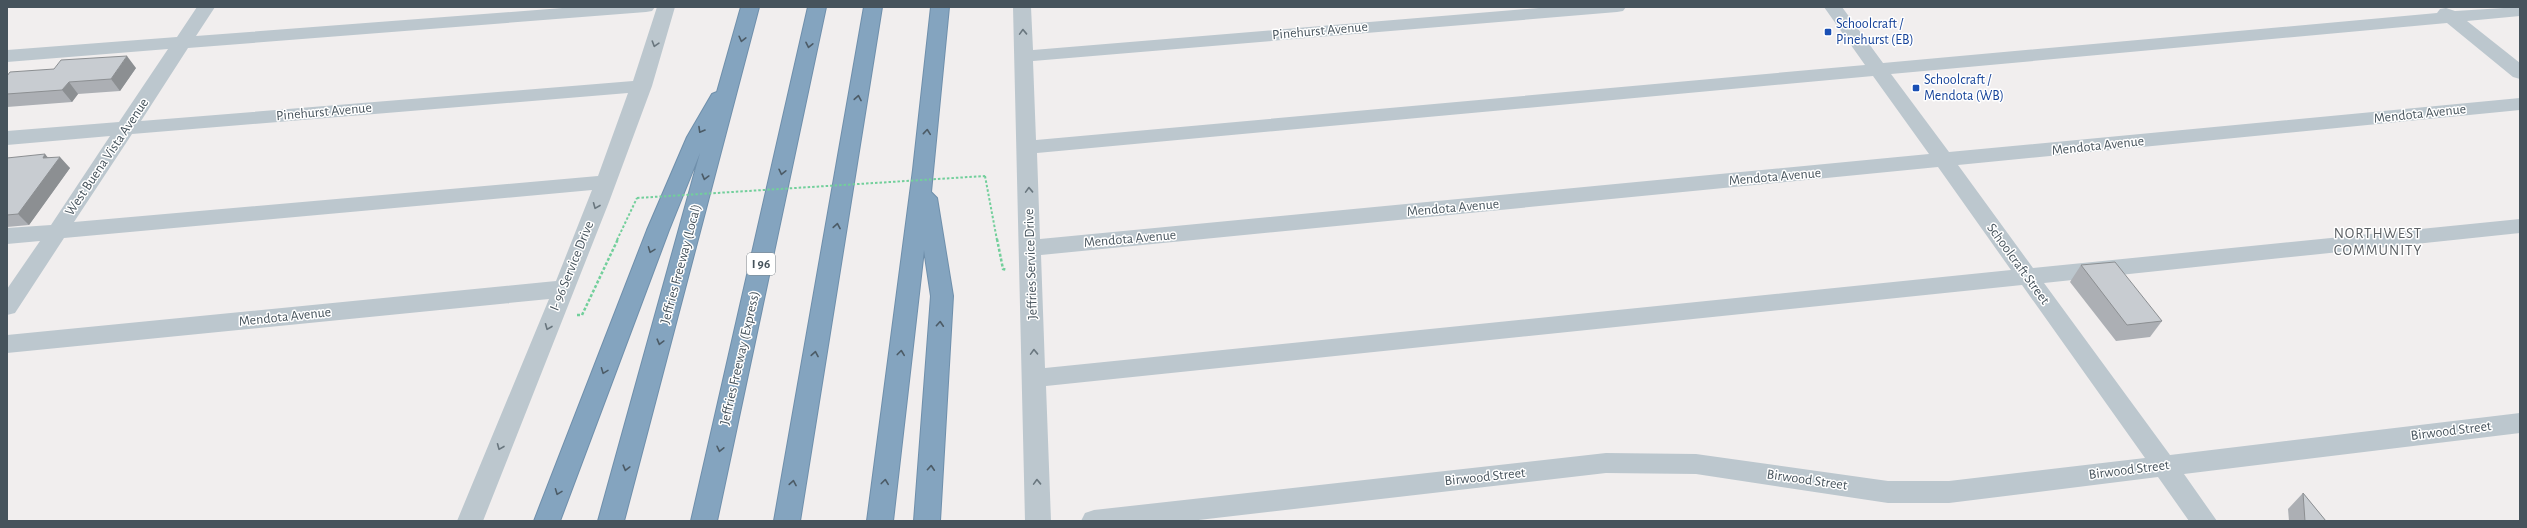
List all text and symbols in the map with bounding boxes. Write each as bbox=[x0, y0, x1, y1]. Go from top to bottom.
place label: Schoolcraft / Pinehurst (EB) bbox=[1836, 17, 1914, 47]
street label: Pinehurst Avenue bbox=[1272, 20, 1368, 42]
marker: Schoolcraft / Pinehurst (EB) bbox=[1823, 27, 1833, 37]
one-way arrow bbox=[1019, 29, 1027, 35]
one-way arrow bbox=[738, 35, 747, 42]
one-way arrow bbox=[651, 41, 660, 48]
one-way arrow bbox=[805, 42, 813, 48]
place label: Schoolcraft / Mendota (WB) bbox=[1924, 73, 2004, 103]
marker: Schoolcraft / Mendota (WB) bbox=[1911, 83, 1921, 93]
one-way arrow bbox=[854, 95, 862, 101]
street label: West Buena Vista Avenue bbox=[63, 96, 151, 218]
street label: Pinehurst Avenue bbox=[276, 101, 372, 123]
street label: Mendota Avenue bbox=[2373, 102, 2467, 126]
one-way arrow bbox=[698, 125, 705, 133]
one-way arrow bbox=[923, 129, 932, 135]
street label: Mendota Avenue bbox=[2051, 134, 2145, 158]
street label: Mendota Avenue bbox=[1728, 166, 1822, 188]
one-way arrow bbox=[778, 169, 786, 175]
one-way arrow bbox=[701, 173, 710, 180]
one-way arrow bbox=[1025, 187, 1033, 193]
street label: Mendota Avenue bbox=[1406, 197, 1500, 219]
one-way arrow bbox=[593, 202, 601, 209]
street label: Jeffries Freeway (Local) bbox=[658, 202, 704, 326]
street label: Jeffries Service Drive bbox=[1022, 208, 1040, 320]
street label: I- 96 Service Drive bbox=[548, 219, 596, 313]
street label: Schoolcraft Street bbox=[1984, 221, 2052, 307]
one-way arrow bbox=[832, 223, 840, 229]
district label: NORTHWEST COMMUNITY bbox=[2334, 226, 2422, 258]
street label: Mendota Avenue bbox=[1083, 228, 1177, 250]
one-way arrow bbox=[647, 246, 655, 253]
road number: I 96 bbox=[747, 253, 775, 275]
street label: Jeffries Freeway (Express) bbox=[718, 290, 762, 426]
street label: Mendota Avenue bbox=[238, 305, 332, 329]
one-way arrow bbox=[936, 321, 944, 327]
one-way arrow bbox=[545, 322, 553, 330]
one-way arrow bbox=[656, 339, 665, 346]
one-way arrow bbox=[1029, 349, 1038, 355]
one-way arrow bbox=[896, 350, 905, 356]
one-way arrow bbox=[810, 351, 819, 357]
one-way arrow bbox=[601, 367, 609, 374]
street label: Birwood Street bbox=[2410, 419, 2493, 443]
one-way arrow bbox=[496, 444, 504, 451]
one-way arrow bbox=[716, 446, 724, 453]
street label: Birwood Street bbox=[2088, 458, 2171, 482]
one-way arrow bbox=[622, 465, 630, 471]
one-way arrow bbox=[926, 465, 935, 471]
street label: Birwood Street bbox=[1444, 466, 1527, 488]
street label: Birwood Street bbox=[1766, 467, 1849, 493]
one-way arrow bbox=[788, 479, 797, 486]
one-way arrow bbox=[880, 479, 889, 485]
one-way arrow bbox=[1033, 479, 1042, 485]
one-way arrow bbox=[554, 489, 562, 496]

